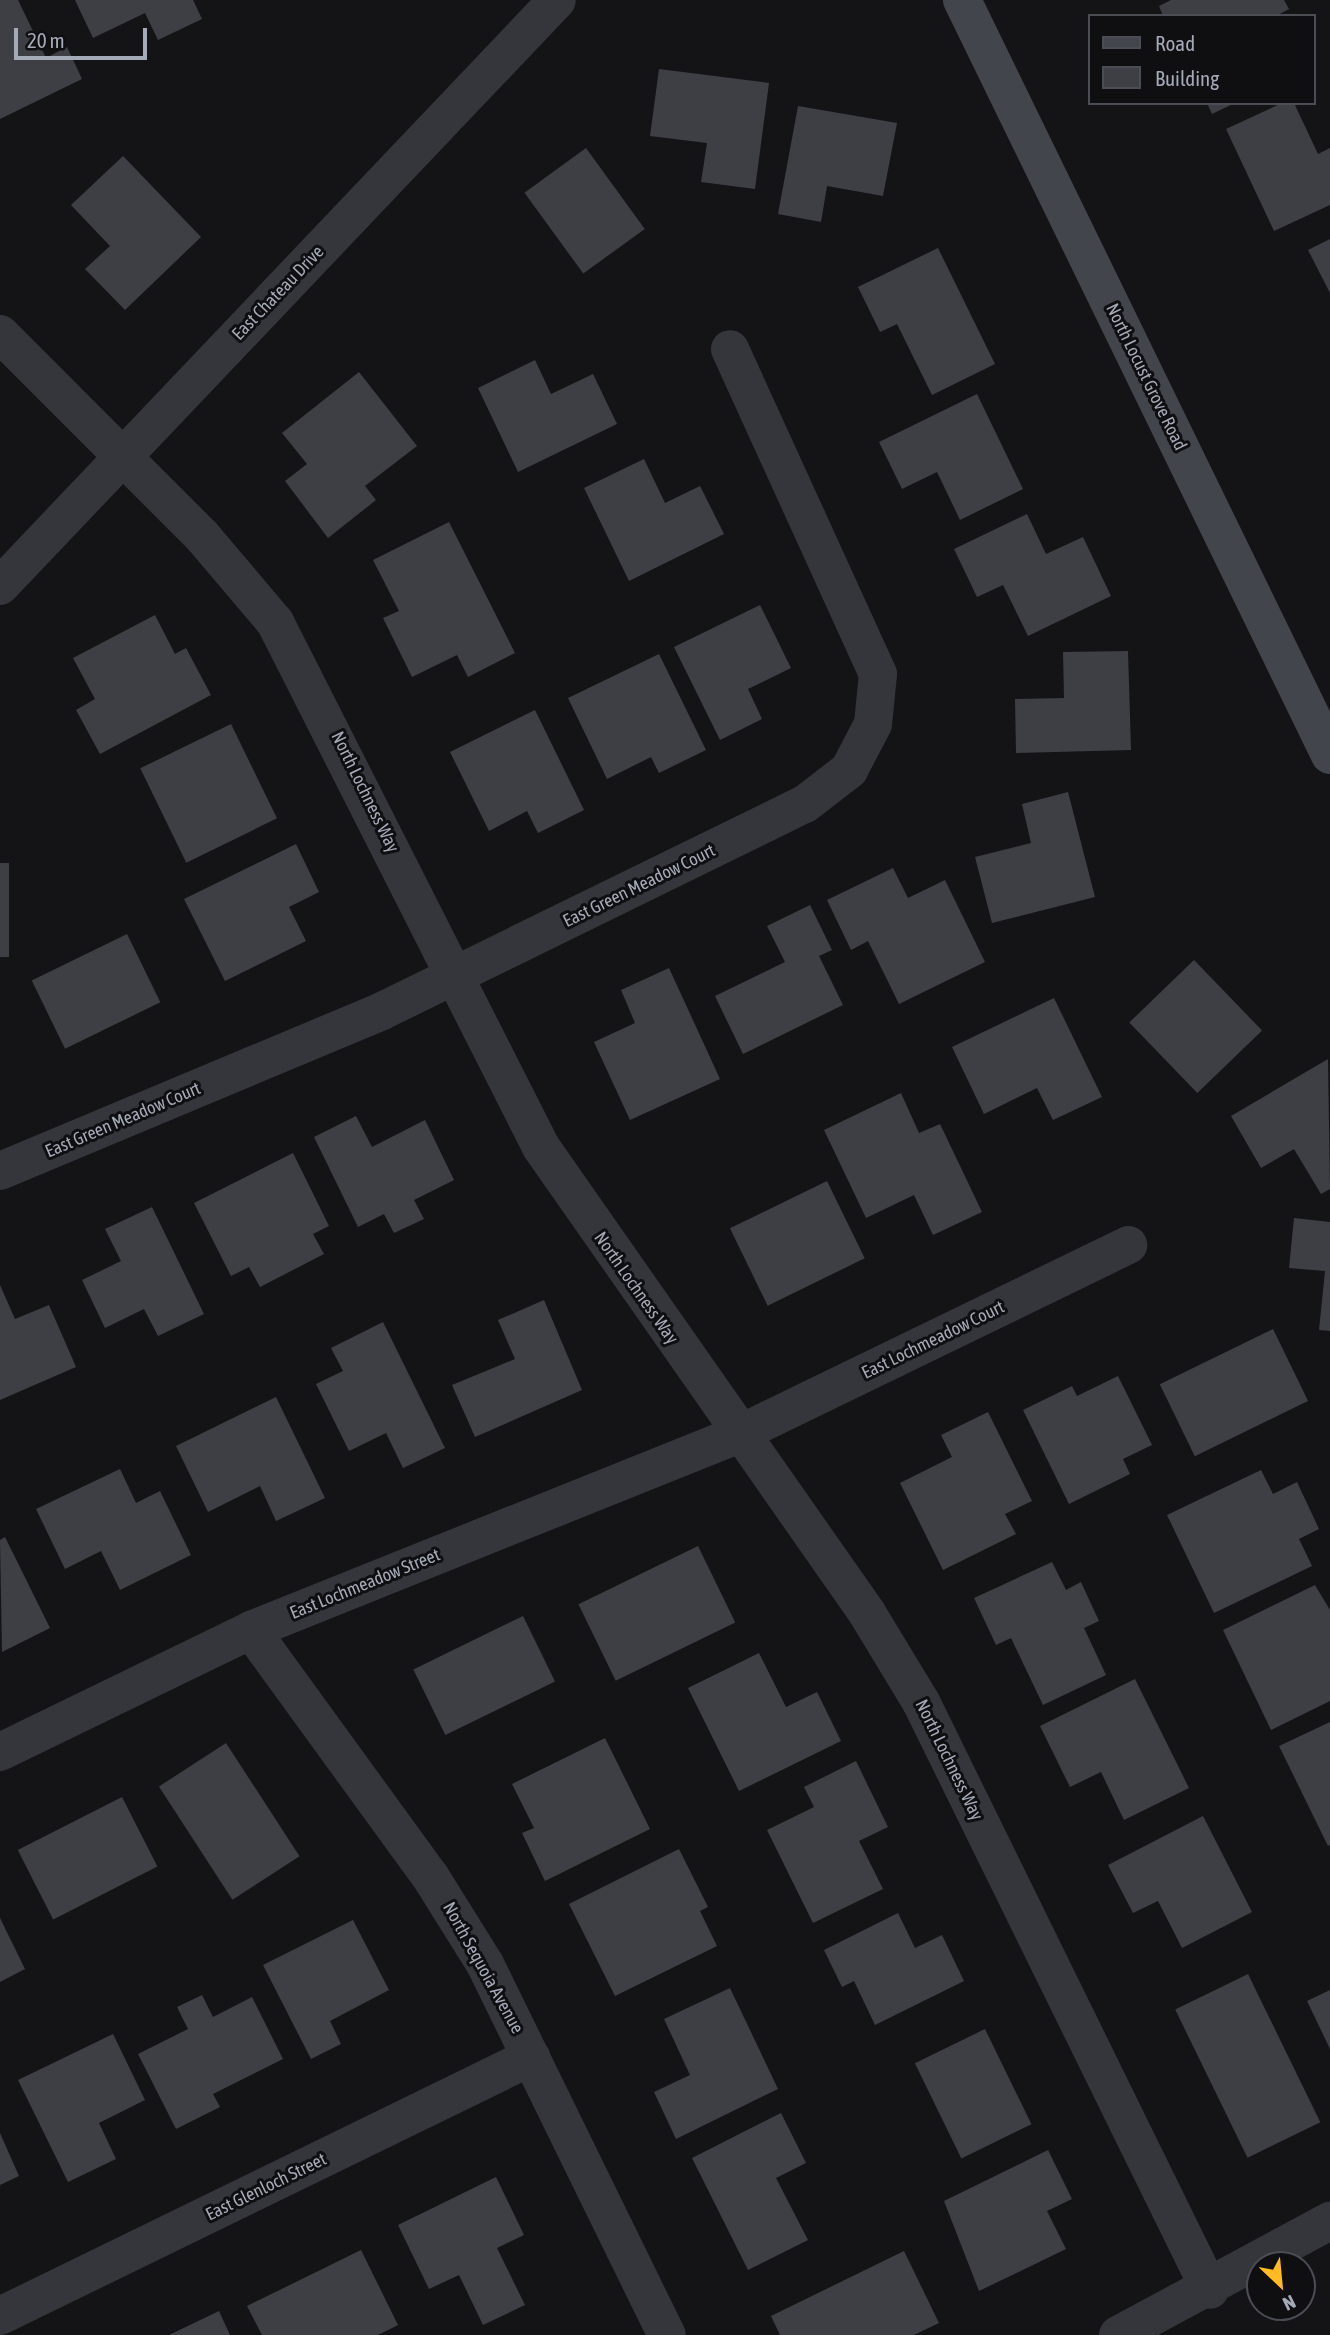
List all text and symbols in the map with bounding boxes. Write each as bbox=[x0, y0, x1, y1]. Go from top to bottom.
scale bar bbox=[18, 14, 150, 58]
legend bbox=[1088, 14, 1316, 105]
text: 20 m bbox=[27, 28, 65, 52]
text: Road bbox=[1155, 31, 1195, 55]
text: Building bbox=[1155, 66, 1219, 90]
street label: East Chateau Drive bbox=[228, 241, 328, 345]
street label: North Locust Grove Road bbox=[1101, 300, 1191, 454]
street label: North Lochness Way bbox=[326, 728, 404, 856]
street label: East Green Meadow Court bbox=[559, 840, 719, 932]
street label: East Green Meadow Court bbox=[42, 1078, 204, 1162]
street label: North Lochness Way bbox=[589, 1228, 683, 1348]
street label: East Lochmeadow Court bbox=[858, 1296, 1008, 1384]
street label: East Lochmeadow Street bbox=[287, 1544, 443, 1624]
street label: North Lochness Way bbox=[910, 1696, 988, 1824]
street label: North Sequoia Avenue bbox=[438, 1899, 528, 2037]
street label: East Glenloch Street bbox=[202, 2148, 330, 2226]
north arrow bbox=[1246, 2251, 1316, 2321]
text: N bbox=[1279, 2291, 1299, 2315]

